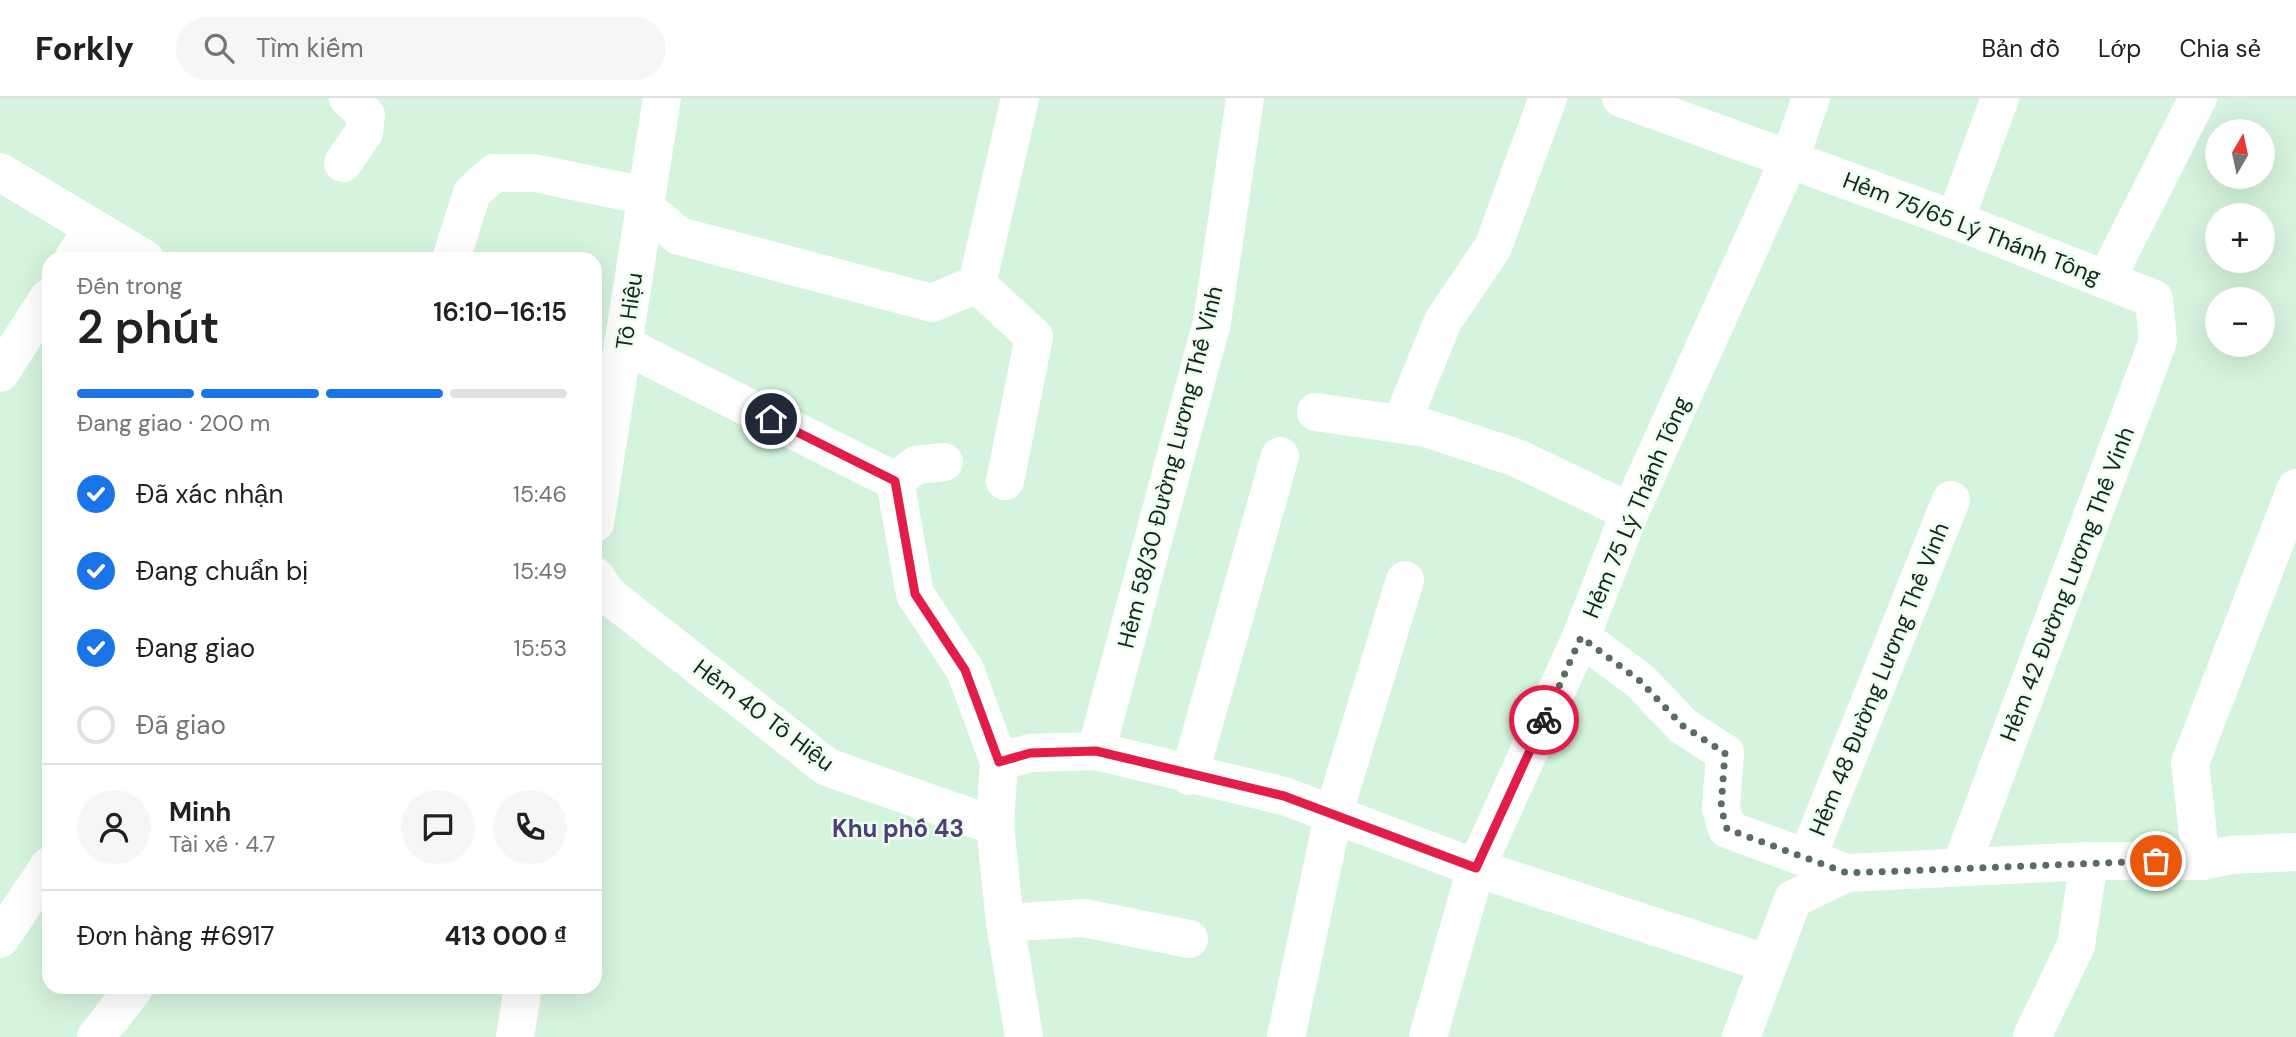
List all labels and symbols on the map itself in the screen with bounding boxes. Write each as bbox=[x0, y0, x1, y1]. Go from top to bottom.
north arrow bbox=[2205, 119, 2275, 189]
street label: Hẻm 75/65 Lý Thánh Tông bbox=[1839, 165, 2105, 291]
street label: Tô Hiệu bbox=[609, 270, 649, 352]
street label: Hẻm 58/30 Đường Lương Thế Vinh bbox=[1110, 283, 1230, 651]
pin bbox=[741, 389, 801, 449]
street label: Hẻm 75 Lý Thánh Tông bbox=[1576, 391, 1696, 622]
street label: Hẻm 42 Đường Lương Thế Vinh bbox=[1993, 422, 2141, 746]
street label: Hẻm 48 Đường Lương Thế Vinh bbox=[1802, 518, 1956, 840]
street label: Hẻm 40 Tô Hiệu bbox=[688, 652, 840, 778]
courier bbox=[1509, 685, 1579, 755]
district label: Khu phố 43 bbox=[832, 813, 964, 844]
pin bbox=[2126, 831, 2186, 891]

